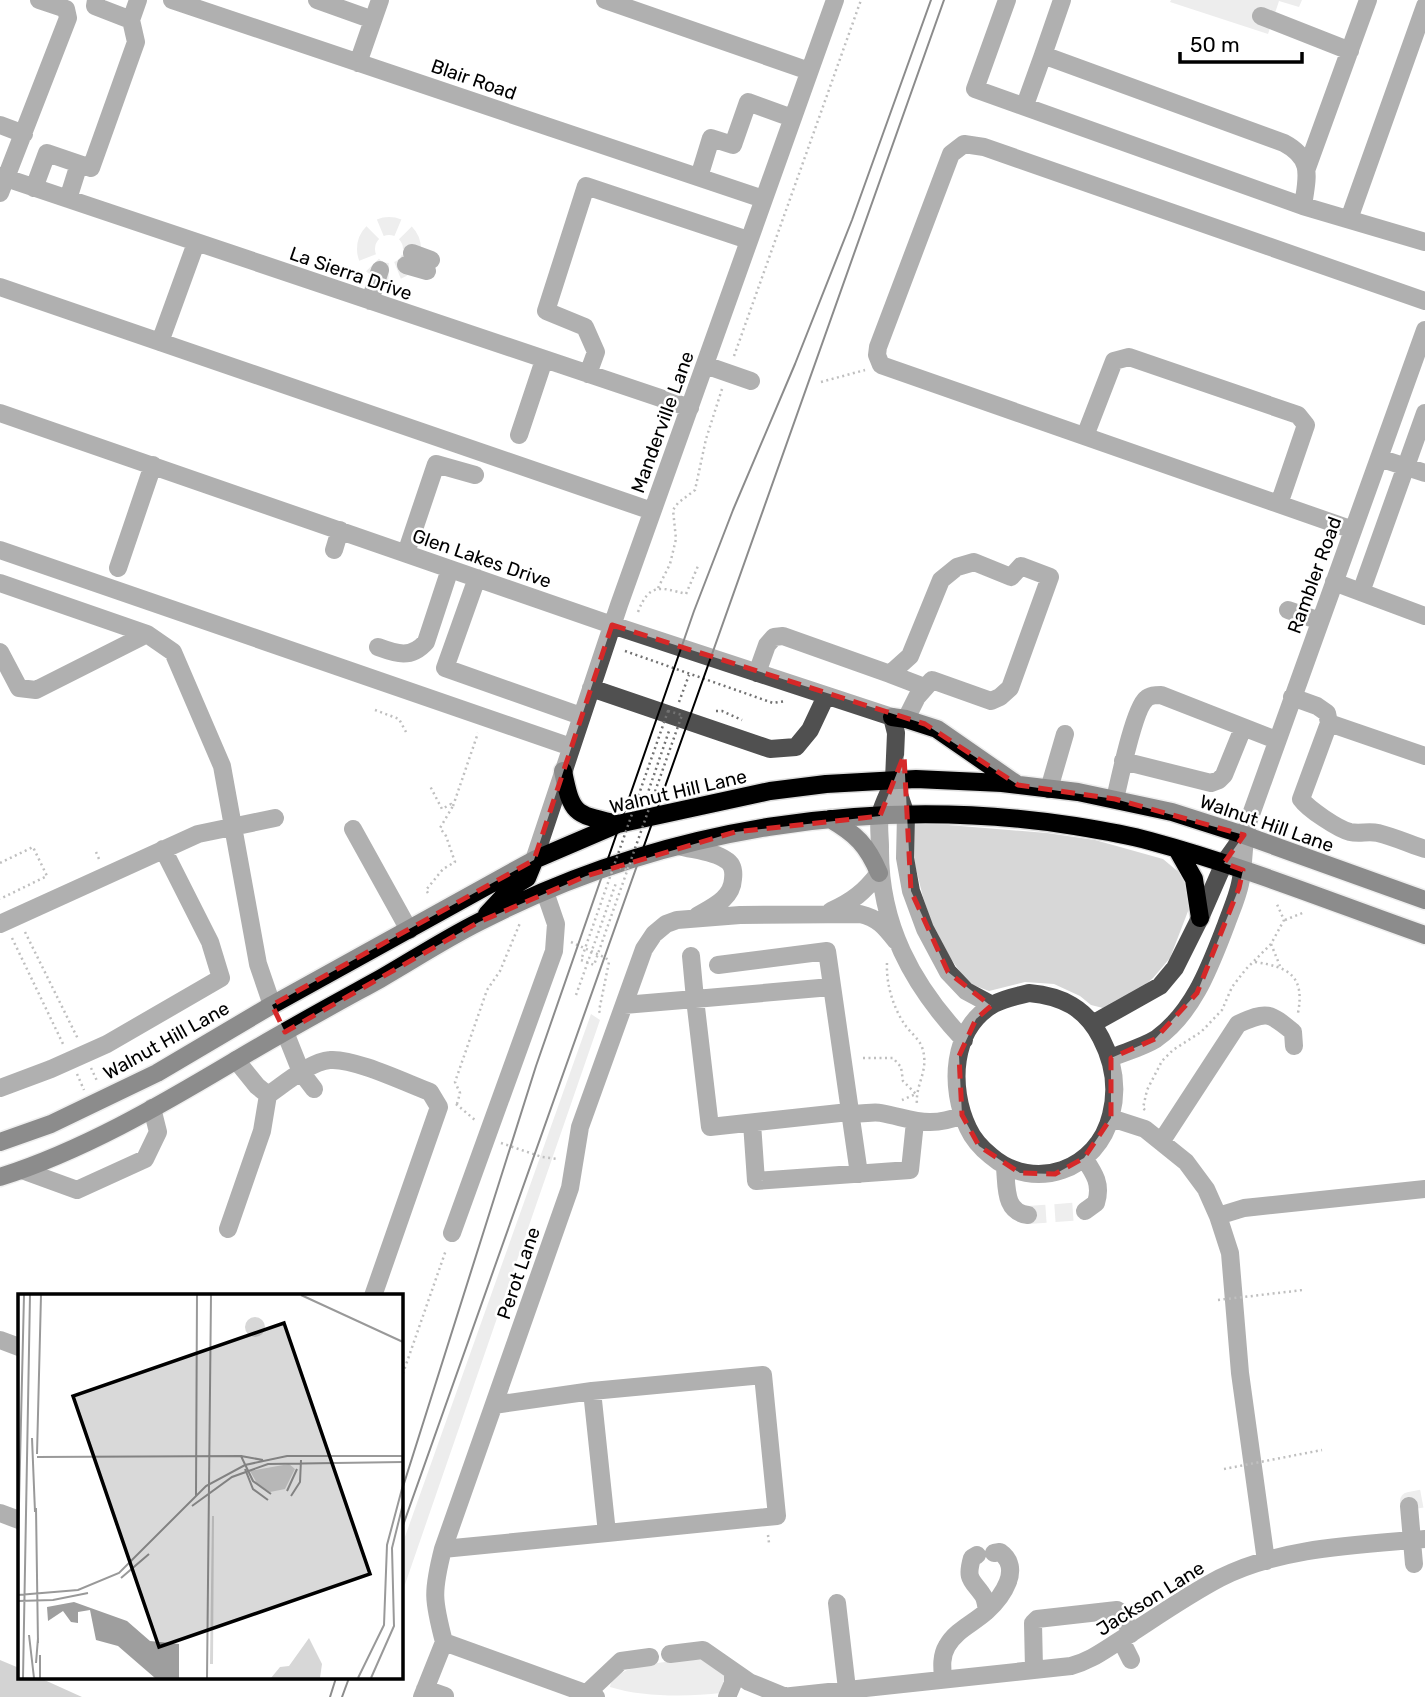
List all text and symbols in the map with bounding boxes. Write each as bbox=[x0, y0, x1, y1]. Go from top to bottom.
scale bar bbox=[1180, 21, 1302, 65]
text: 50 m bbox=[1190, 32, 1240, 57]
street label: Blair Road bbox=[428, 54, 520, 105]
street label: La Sierra Drive bbox=[287, 242, 415, 305]
street label: Manderville Lane bbox=[626, 348, 699, 496]
street label: Rambler Road bbox=[1283, 514, 1346, 637]
street label: Glen Lakes Drive bbox=[409, 524, 554, 593]
street label: Walnut Hill Lane bbox=[607, 764, 749, 818]
street label: Walnut Hill Lane bbox=[1197, 790, 1337, 857]
street label: Walnut Hill Lane bbox=[99, 996, 233, 1085]
street label: Perot Lane bbox=[492, 1224, 545, 1322]
inset map bbox=[18, 1294, 402, 1680]
street label: Jackson Lane bbox=[1092, 1556, 1208, 1641]

